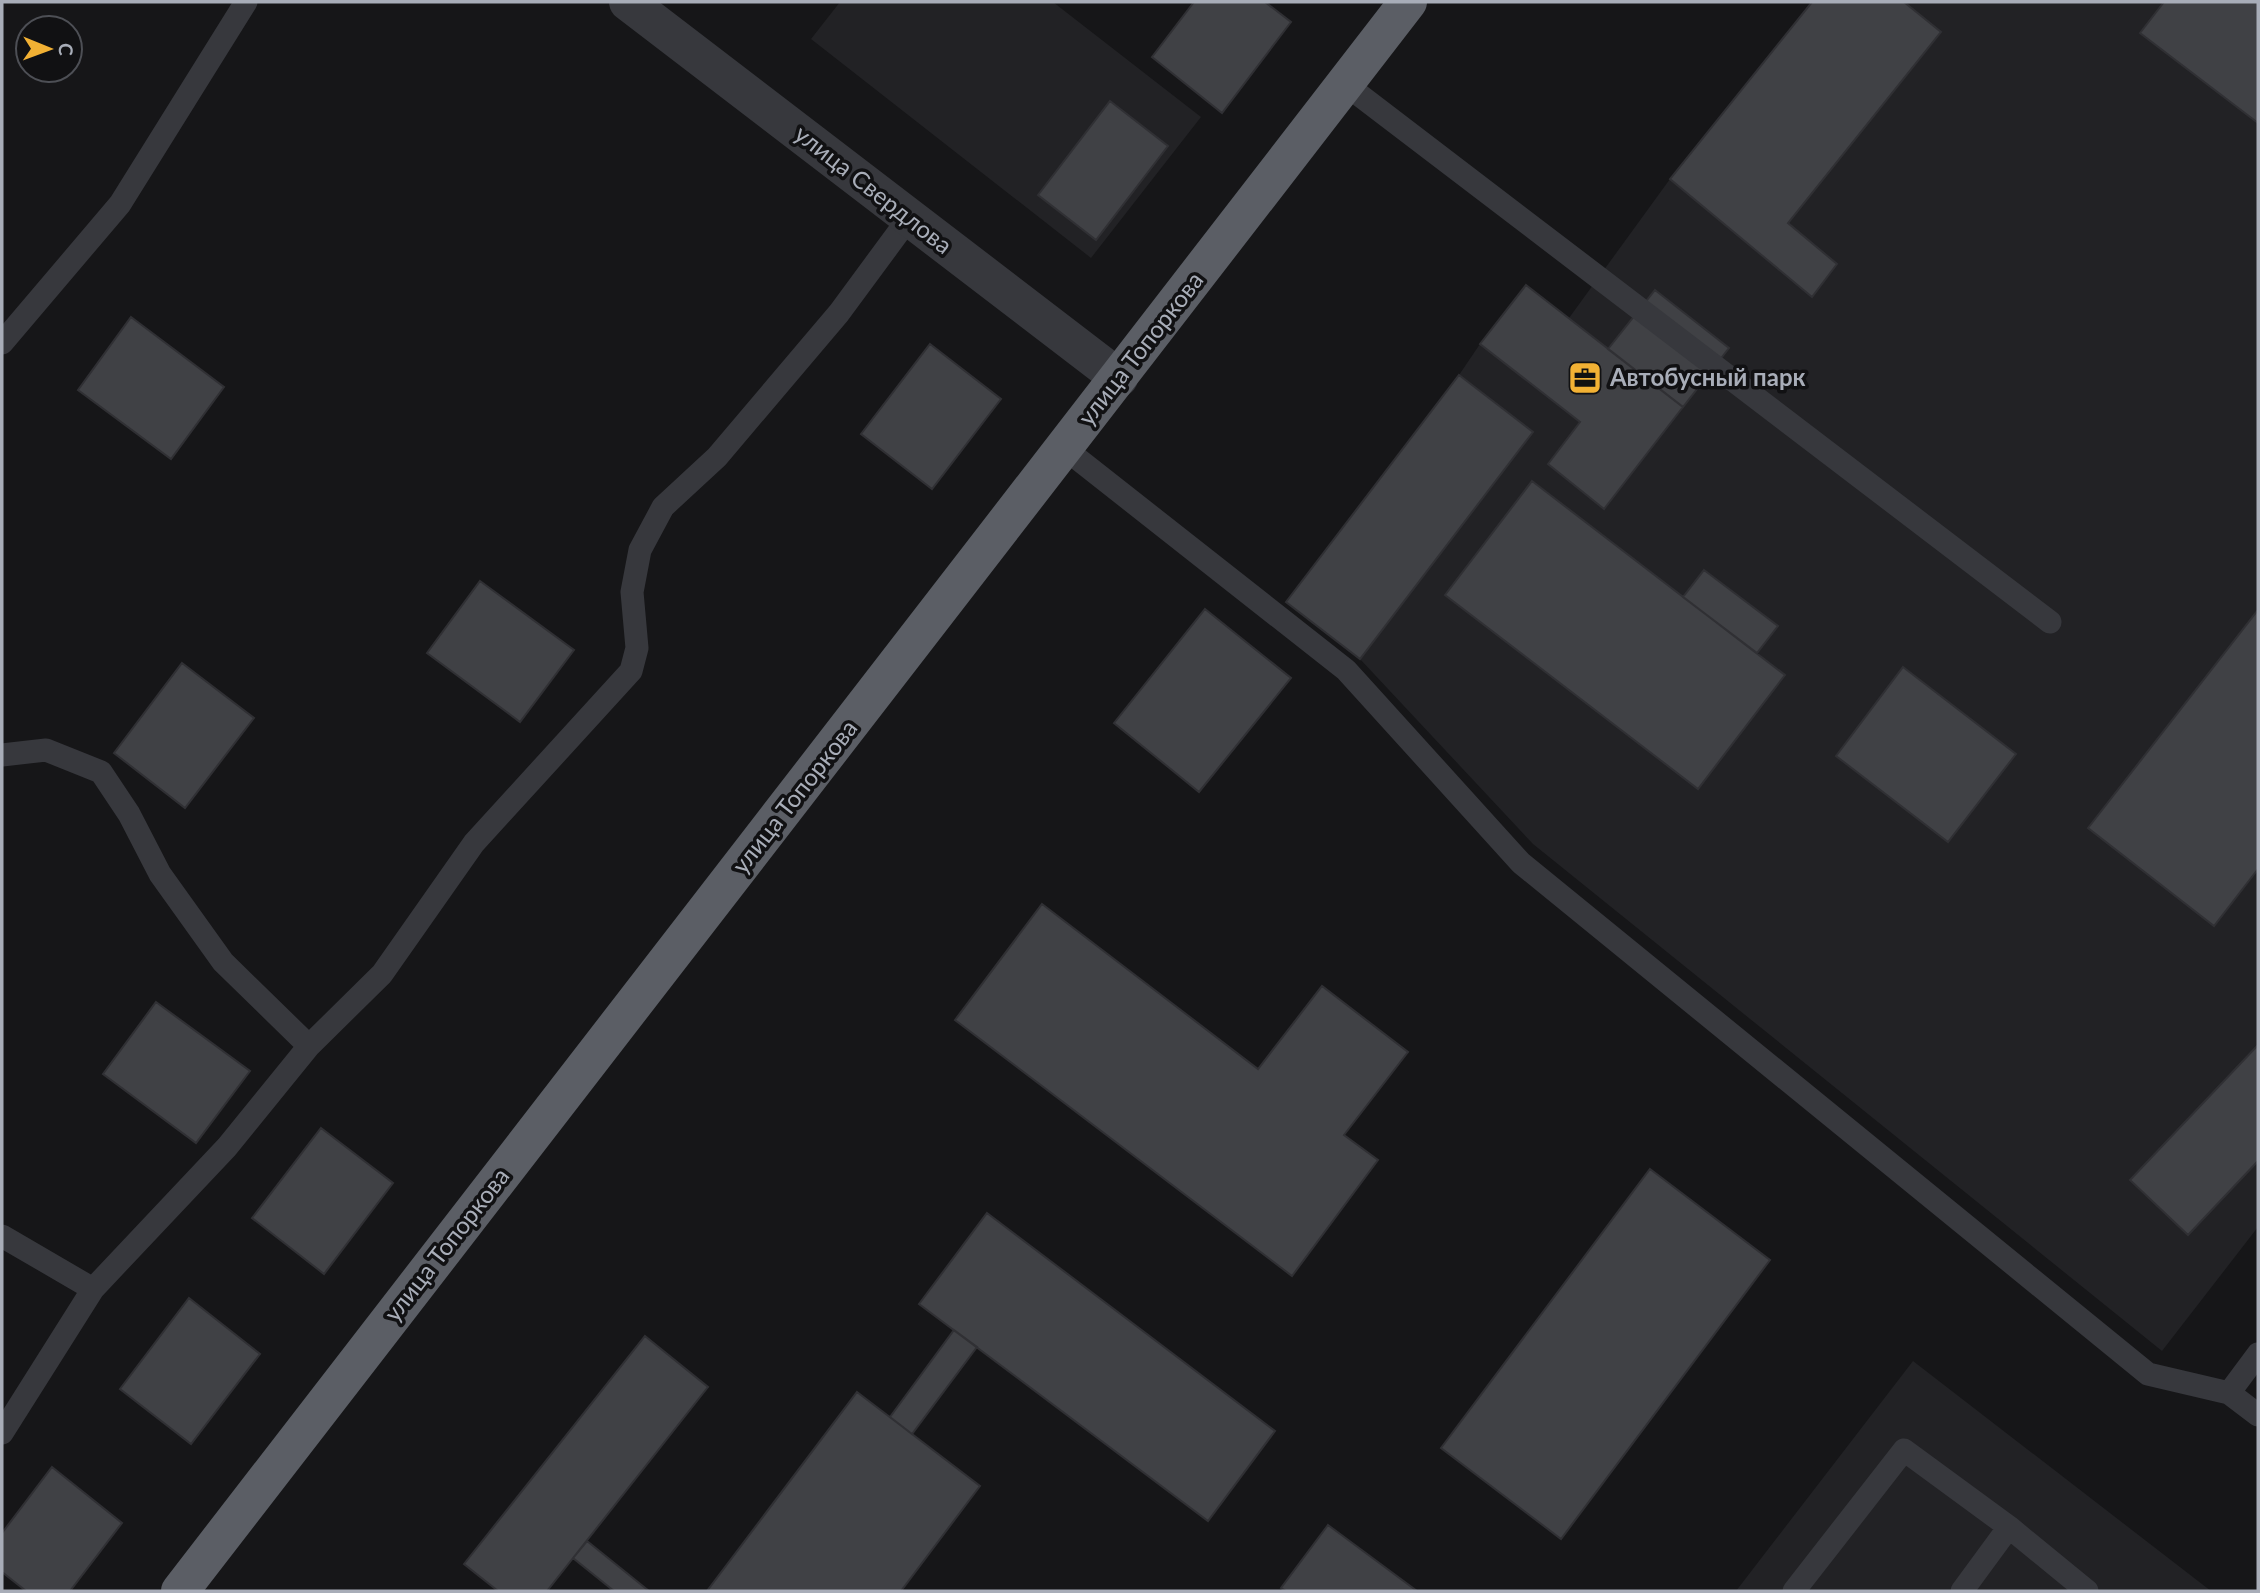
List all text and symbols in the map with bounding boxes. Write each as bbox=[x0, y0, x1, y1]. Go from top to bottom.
north arrow bbox=[14, 14, 84, 84]
text: С bbox=[55, 43, 78, 56]
street label: улица Свердлова bbox=[790, 118, 958, 259]
street label: улица Топоркова bbox=[1071, 266, 1209, 430]
office icon: Автобусный парк bbox=[1566, 359, 1604, 397]
place label: Автобусный парк bbox=[1609, 362, 1806, 391]
street label: улица Топоркова bbox=[725, 714, 863, 878]
street label: улица Топоркова bbox=[377, 1162, 515, 1326]

